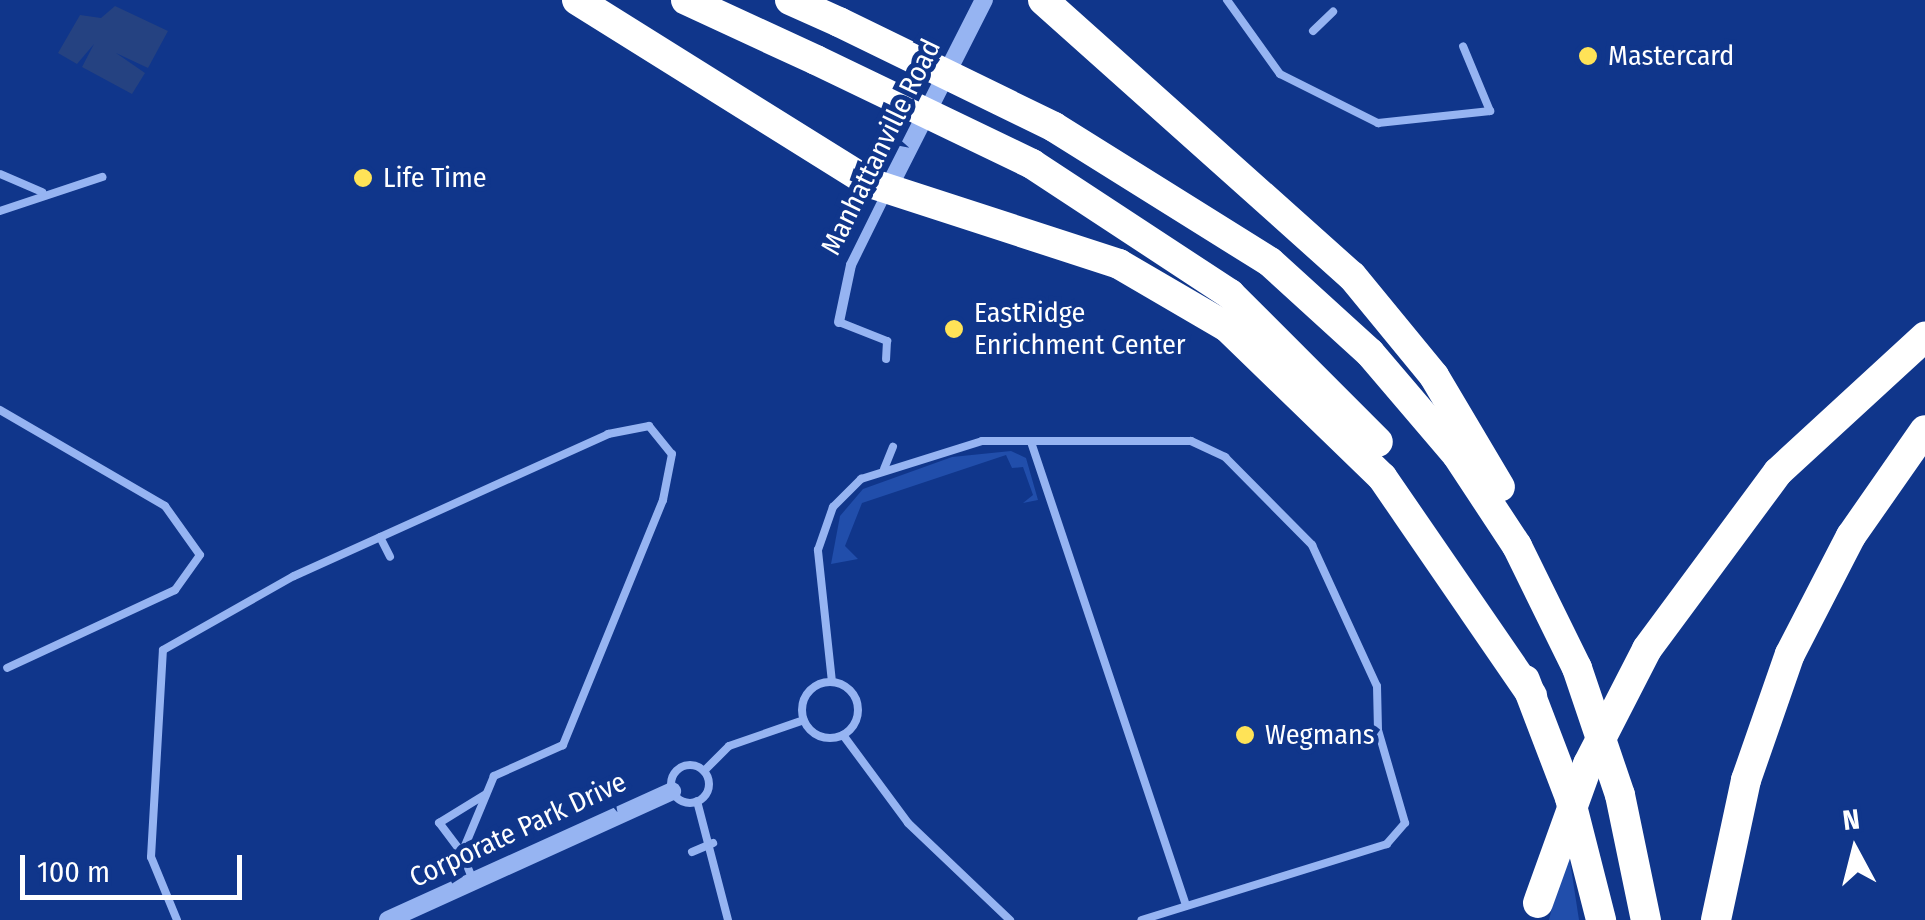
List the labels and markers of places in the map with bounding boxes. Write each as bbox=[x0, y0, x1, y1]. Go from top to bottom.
place label: Mastercard bbox=[1608, 39, 1734, 73]
marker: Mastercard bbox=[1577, 45, 1599, 67]
place label: Life Time bbox=[383, 161, 487, 195]
marker: Life Time bbox=[352, 167, 374, 189]
place label: EastRidge Enrichment Center bbox=[974, 296, 1186, 362]
marker: EastRidge Enrichment Center bbox=[943, 318, 965, 340]
place label: Wegmans bbox=[1265, 718, 1375, 752]
marker: Wegmans bbox=[1234, 724, 1256, 746]

